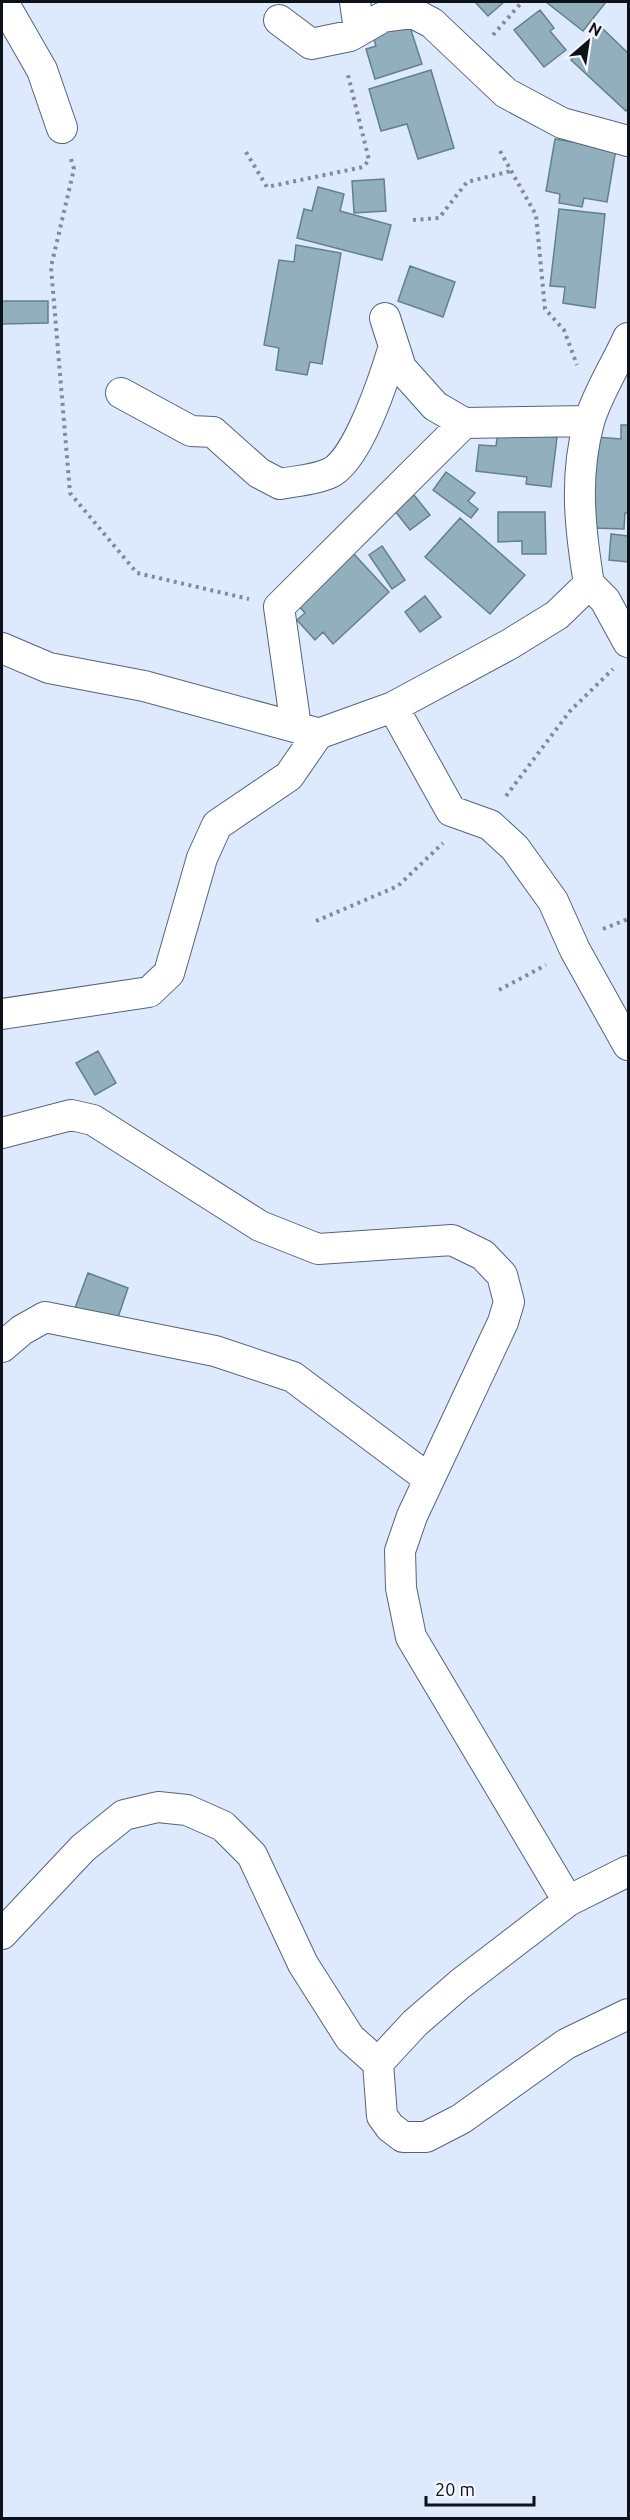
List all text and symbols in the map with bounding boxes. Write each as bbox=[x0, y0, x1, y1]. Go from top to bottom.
north arrow bbox=[558, 12, 618, 72]
text: N bbox=[586, 18, 605, 40]
scale bar bbox=[426, 2469, 534, 2507]
text: 20 m bbox=[435, 2479, 475, 2499]

